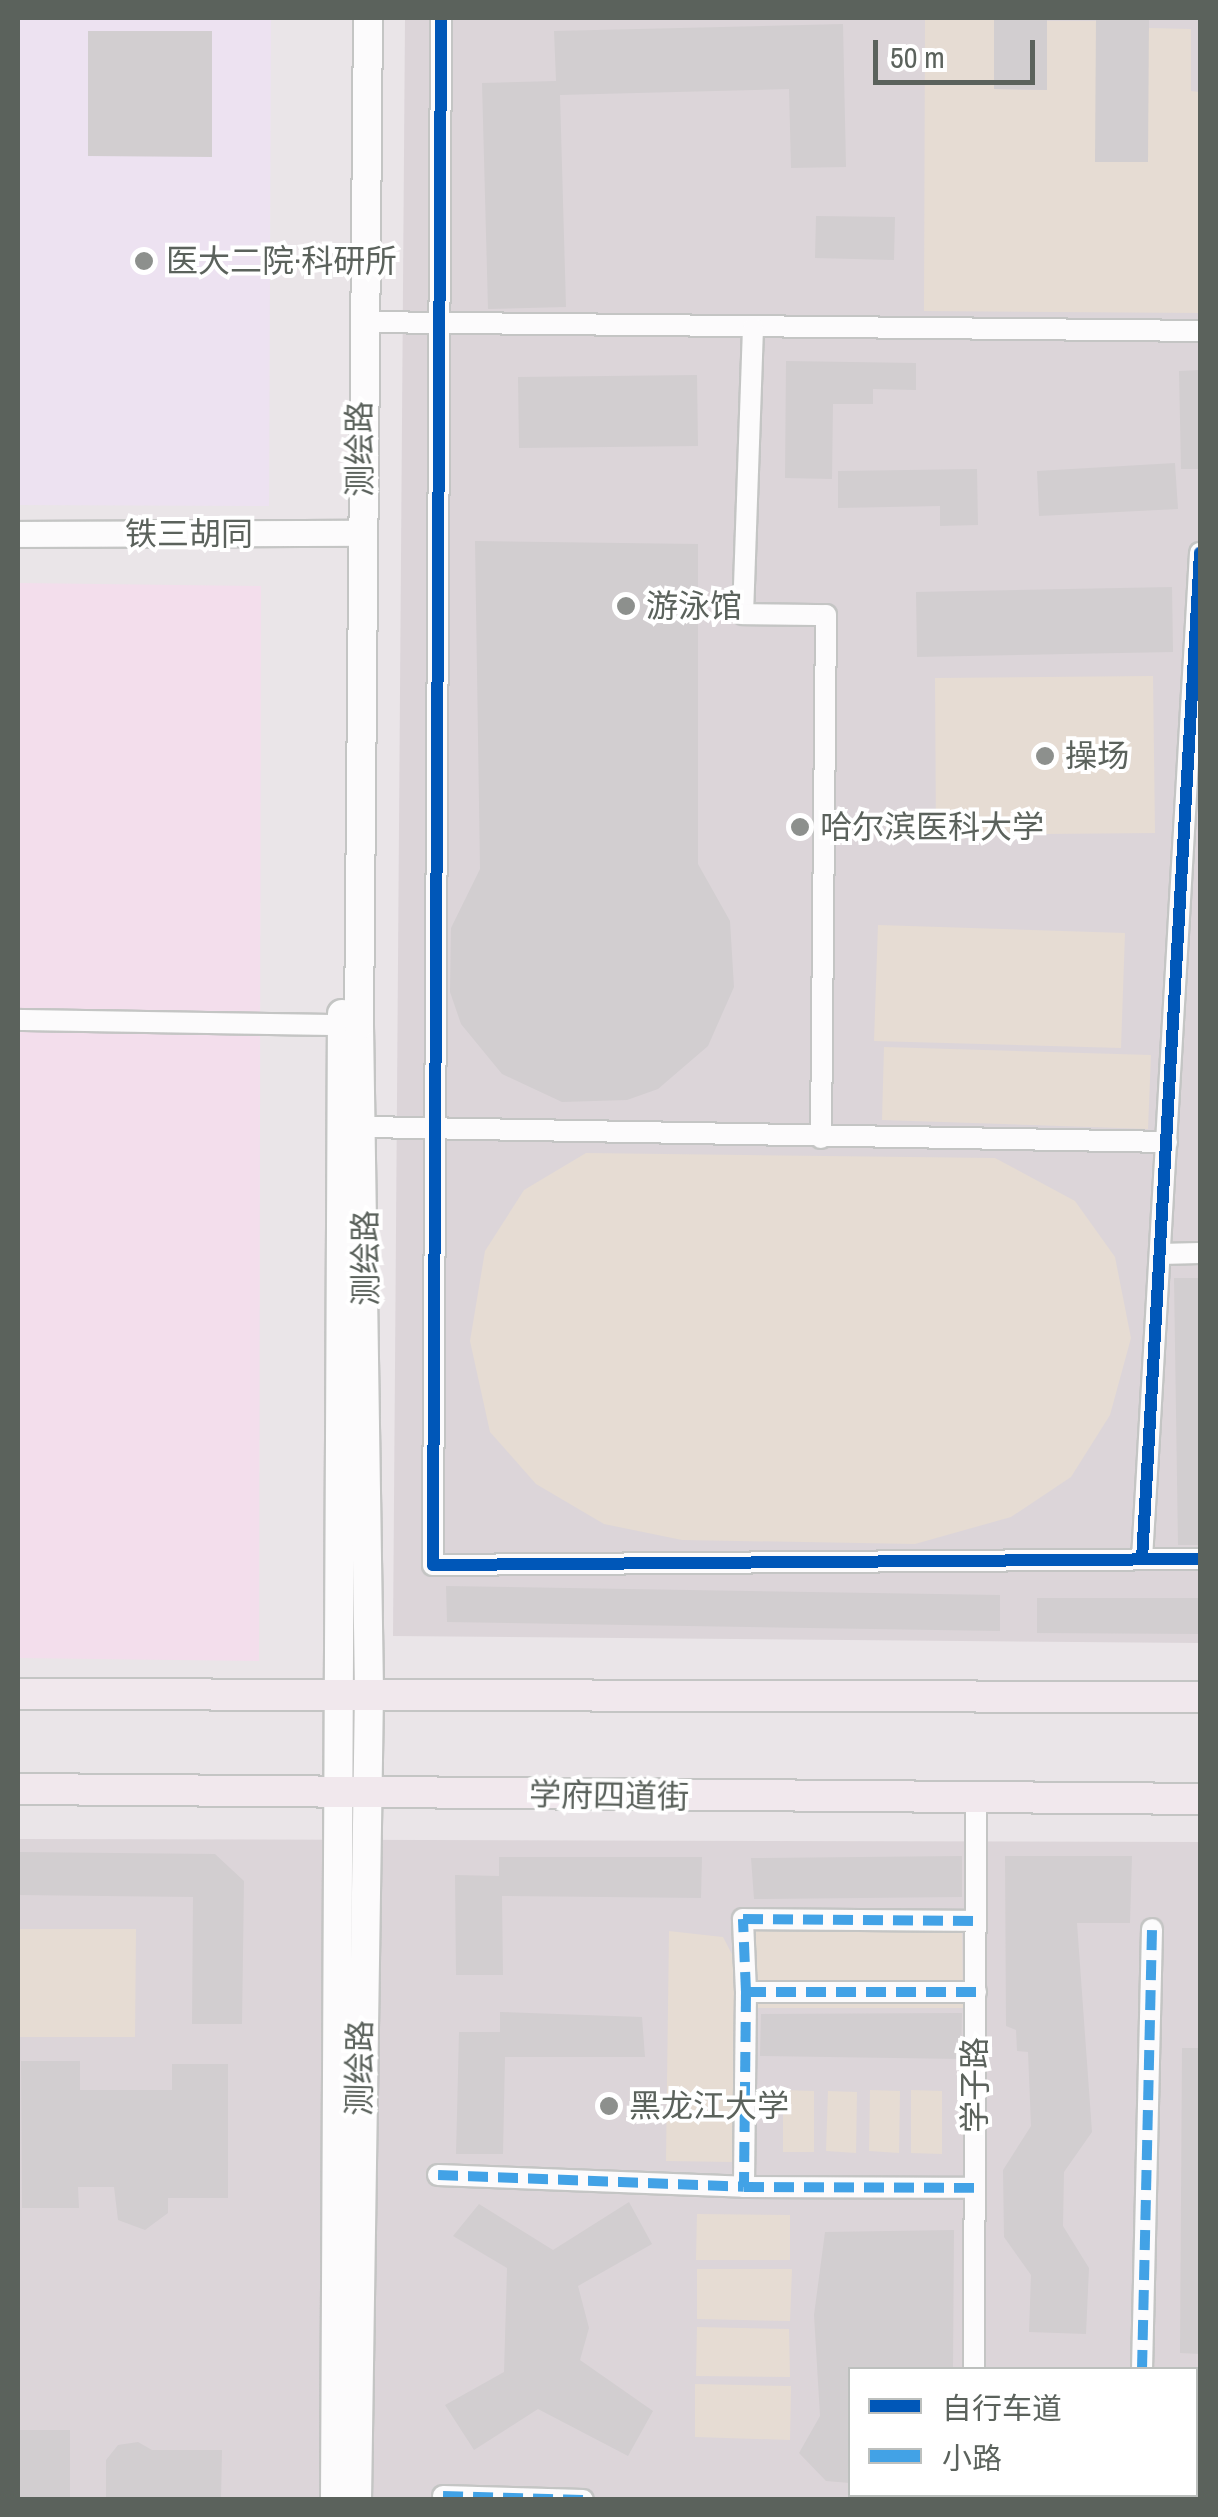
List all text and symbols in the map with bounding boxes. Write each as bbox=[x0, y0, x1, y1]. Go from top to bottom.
scale bar bbox=[878, 20, 1040, 82]
text: 50 m bbox=[890, 37, 945, 77]
place label: 医大二院·科研所 bbox=[166, 242, 397, 280]
marker: 医大二院·科研所 bbox=[131, 248, 157, 274]
street label: 测绘路 bbox=[341, 401, 379, 497]
street label: 铁三胡同 bbox=[125, 515, 253, 553]
place label: 游泳馆 bbox=[646, 587, 742, 625]
marker: 游泳馆 bbox=[615, 595, 637, 617]
place label: 操场 bbox=[1065, 737, 1129, 775]
marker: 操场 bbox=[1034, 745, 1056, 767]
place label: 哈尔滨医科大学 bbox=[820, 808, 1044, 846]
marker: 哈尔滨医科大学 bbox=[789, 816, 811, 838]
street label: 测绘路 bbox=[347, 1210, 385, 1306]
street label: 学府四道街 bbox=[529, 1775, 689, 1817]
street label: 测绘路 bbox=[340, 2020, 380, 2116]
street label: 学子路 bbox=[956, 2037, 994, 2133]
place label: 黑龙江大学 bbox=[629, 2087, 789, 2125]
marker: 黑龙江大学 bbox=[598, 2095, 620, 2117]
legend bbox=[848, 2367, 1198, 2497]
text: 自行车道 bbox=[942, 2388, 1062, 2428]
text: 小路 bbox=[942, 2438, 1002, 2478]

